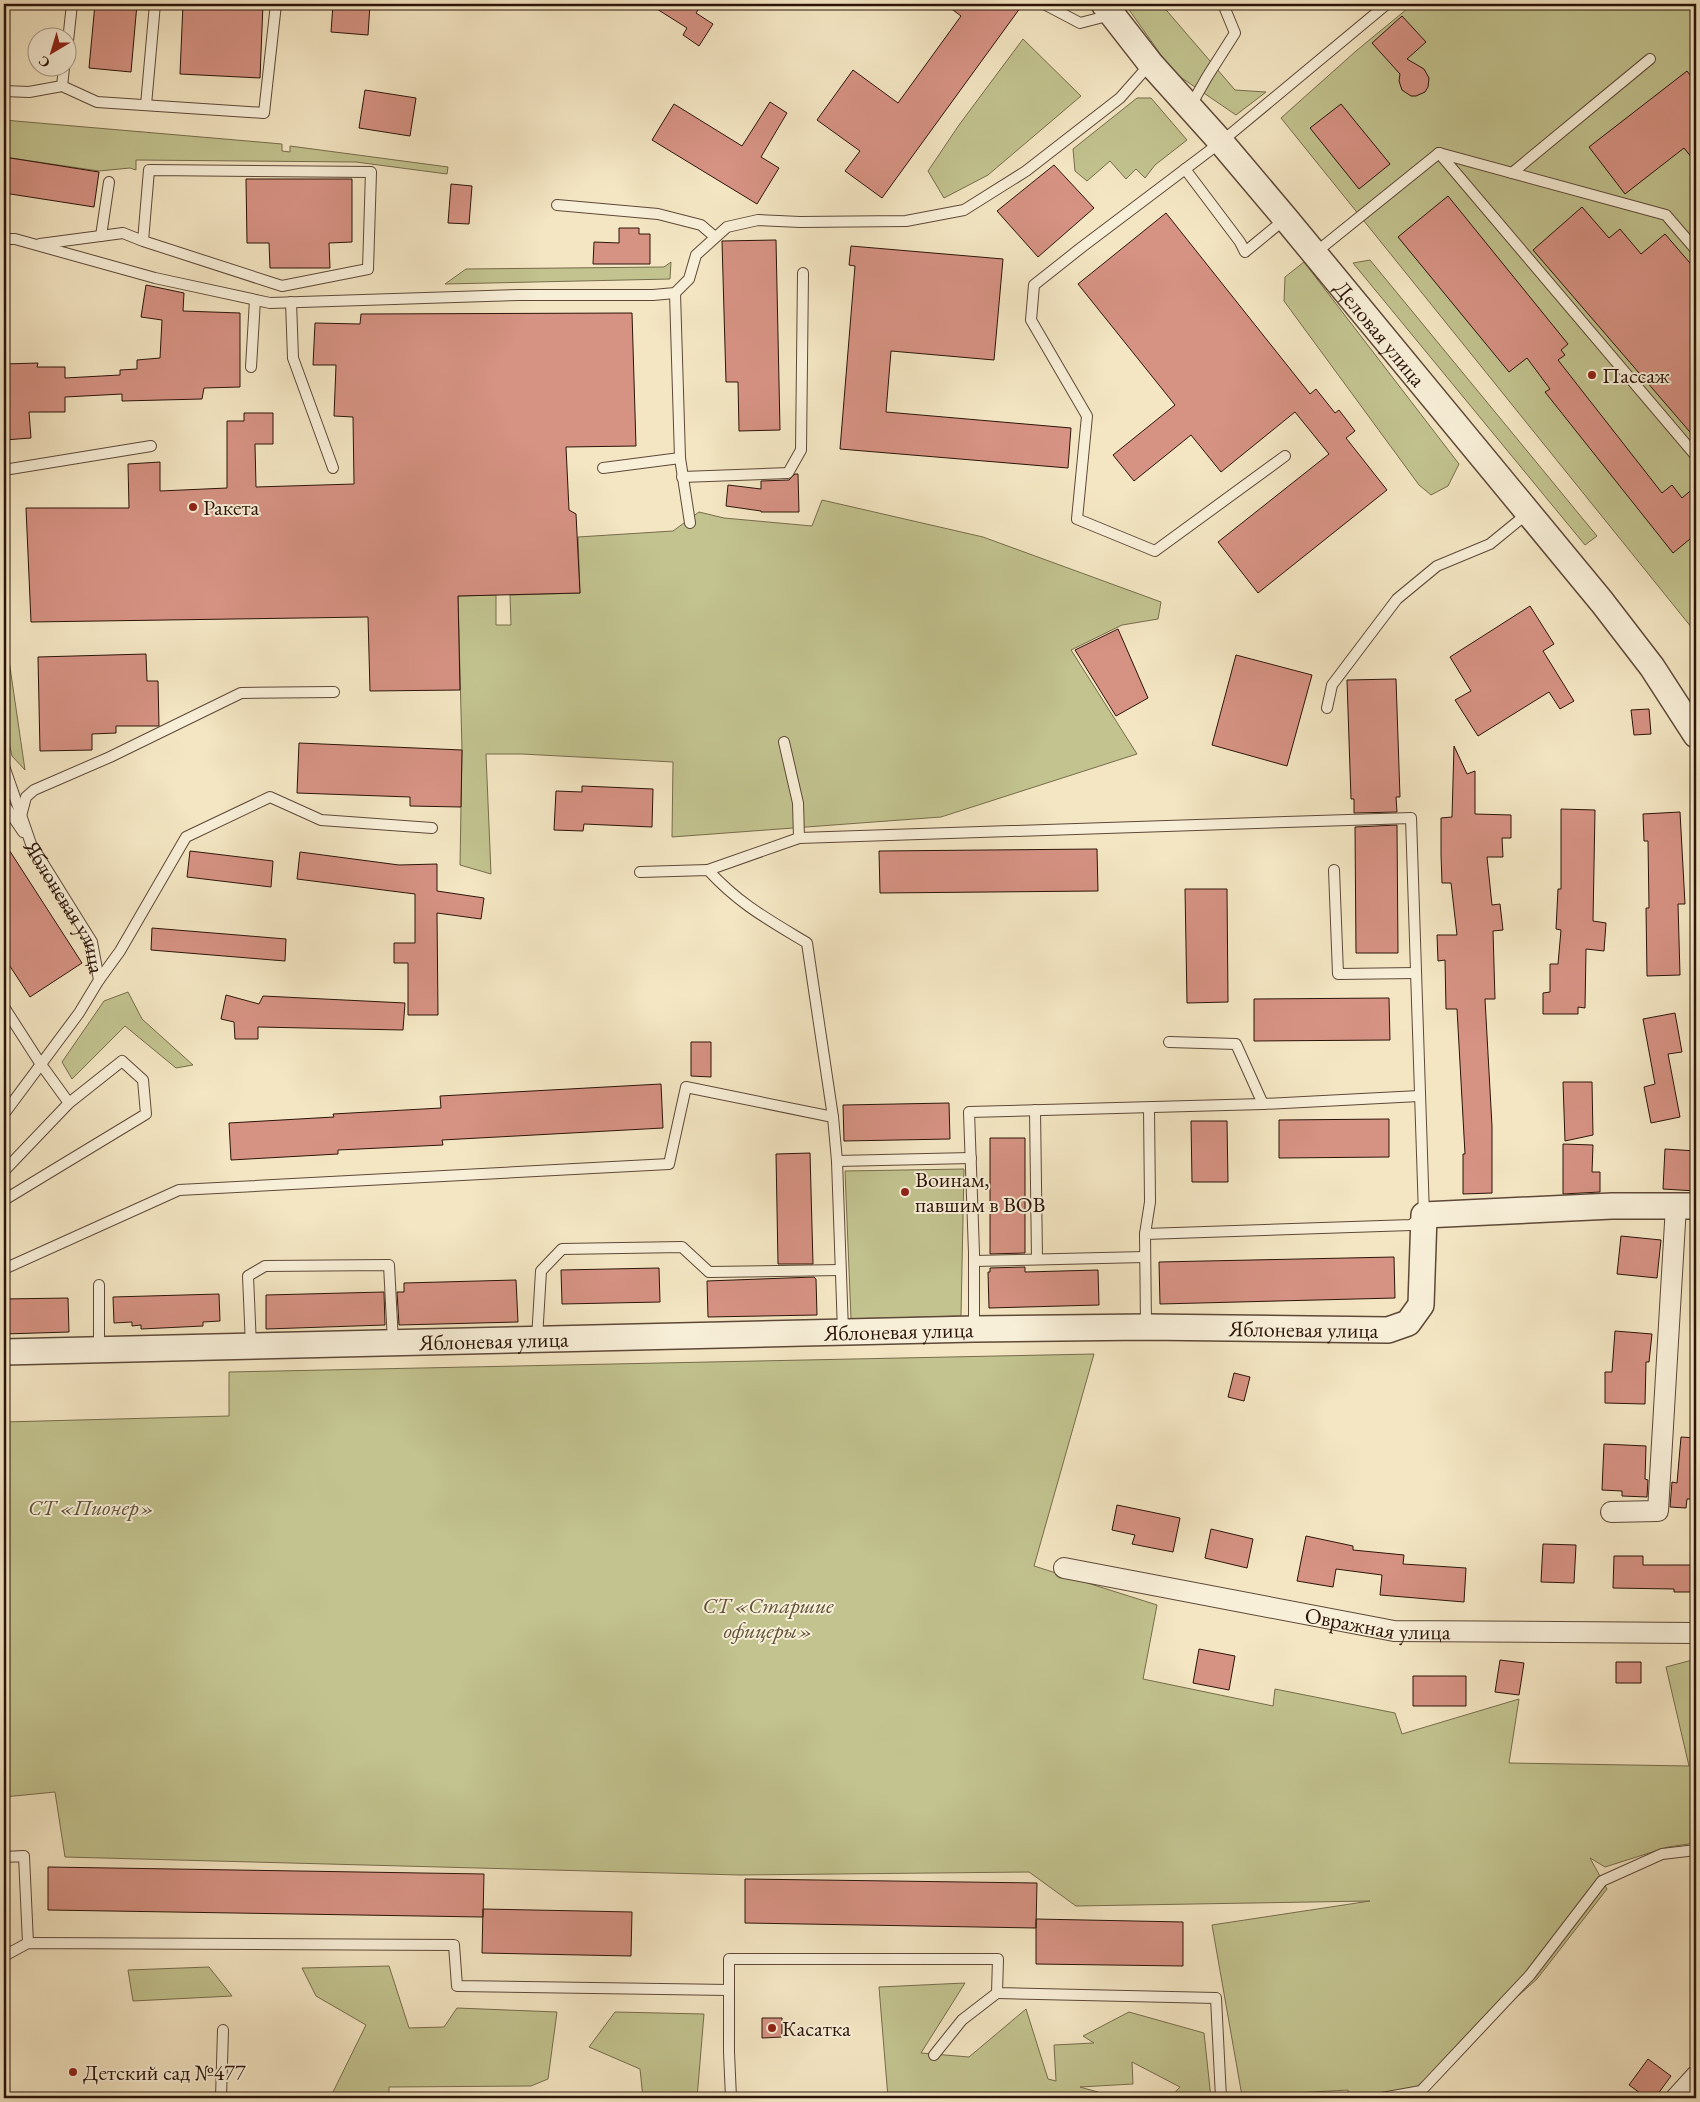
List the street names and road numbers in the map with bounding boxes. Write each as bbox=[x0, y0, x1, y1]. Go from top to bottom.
street label: Деловая улица bbox=[1328, 275, 1432, 393]
street label: Яблоневая улица bbox=[16, 834, 112, 976]
street label: Яблоневая улица bbox=[1228, 1314, 1379, 1345]
street label: Яблоневая улица bbox=[823, 1315, 974, 1348]
street label: Яблоневая улица bbox=[418, 1325, 569, 1357]
street label: Овражная улица bbox=[1302, 1600, 1451, 1646]

